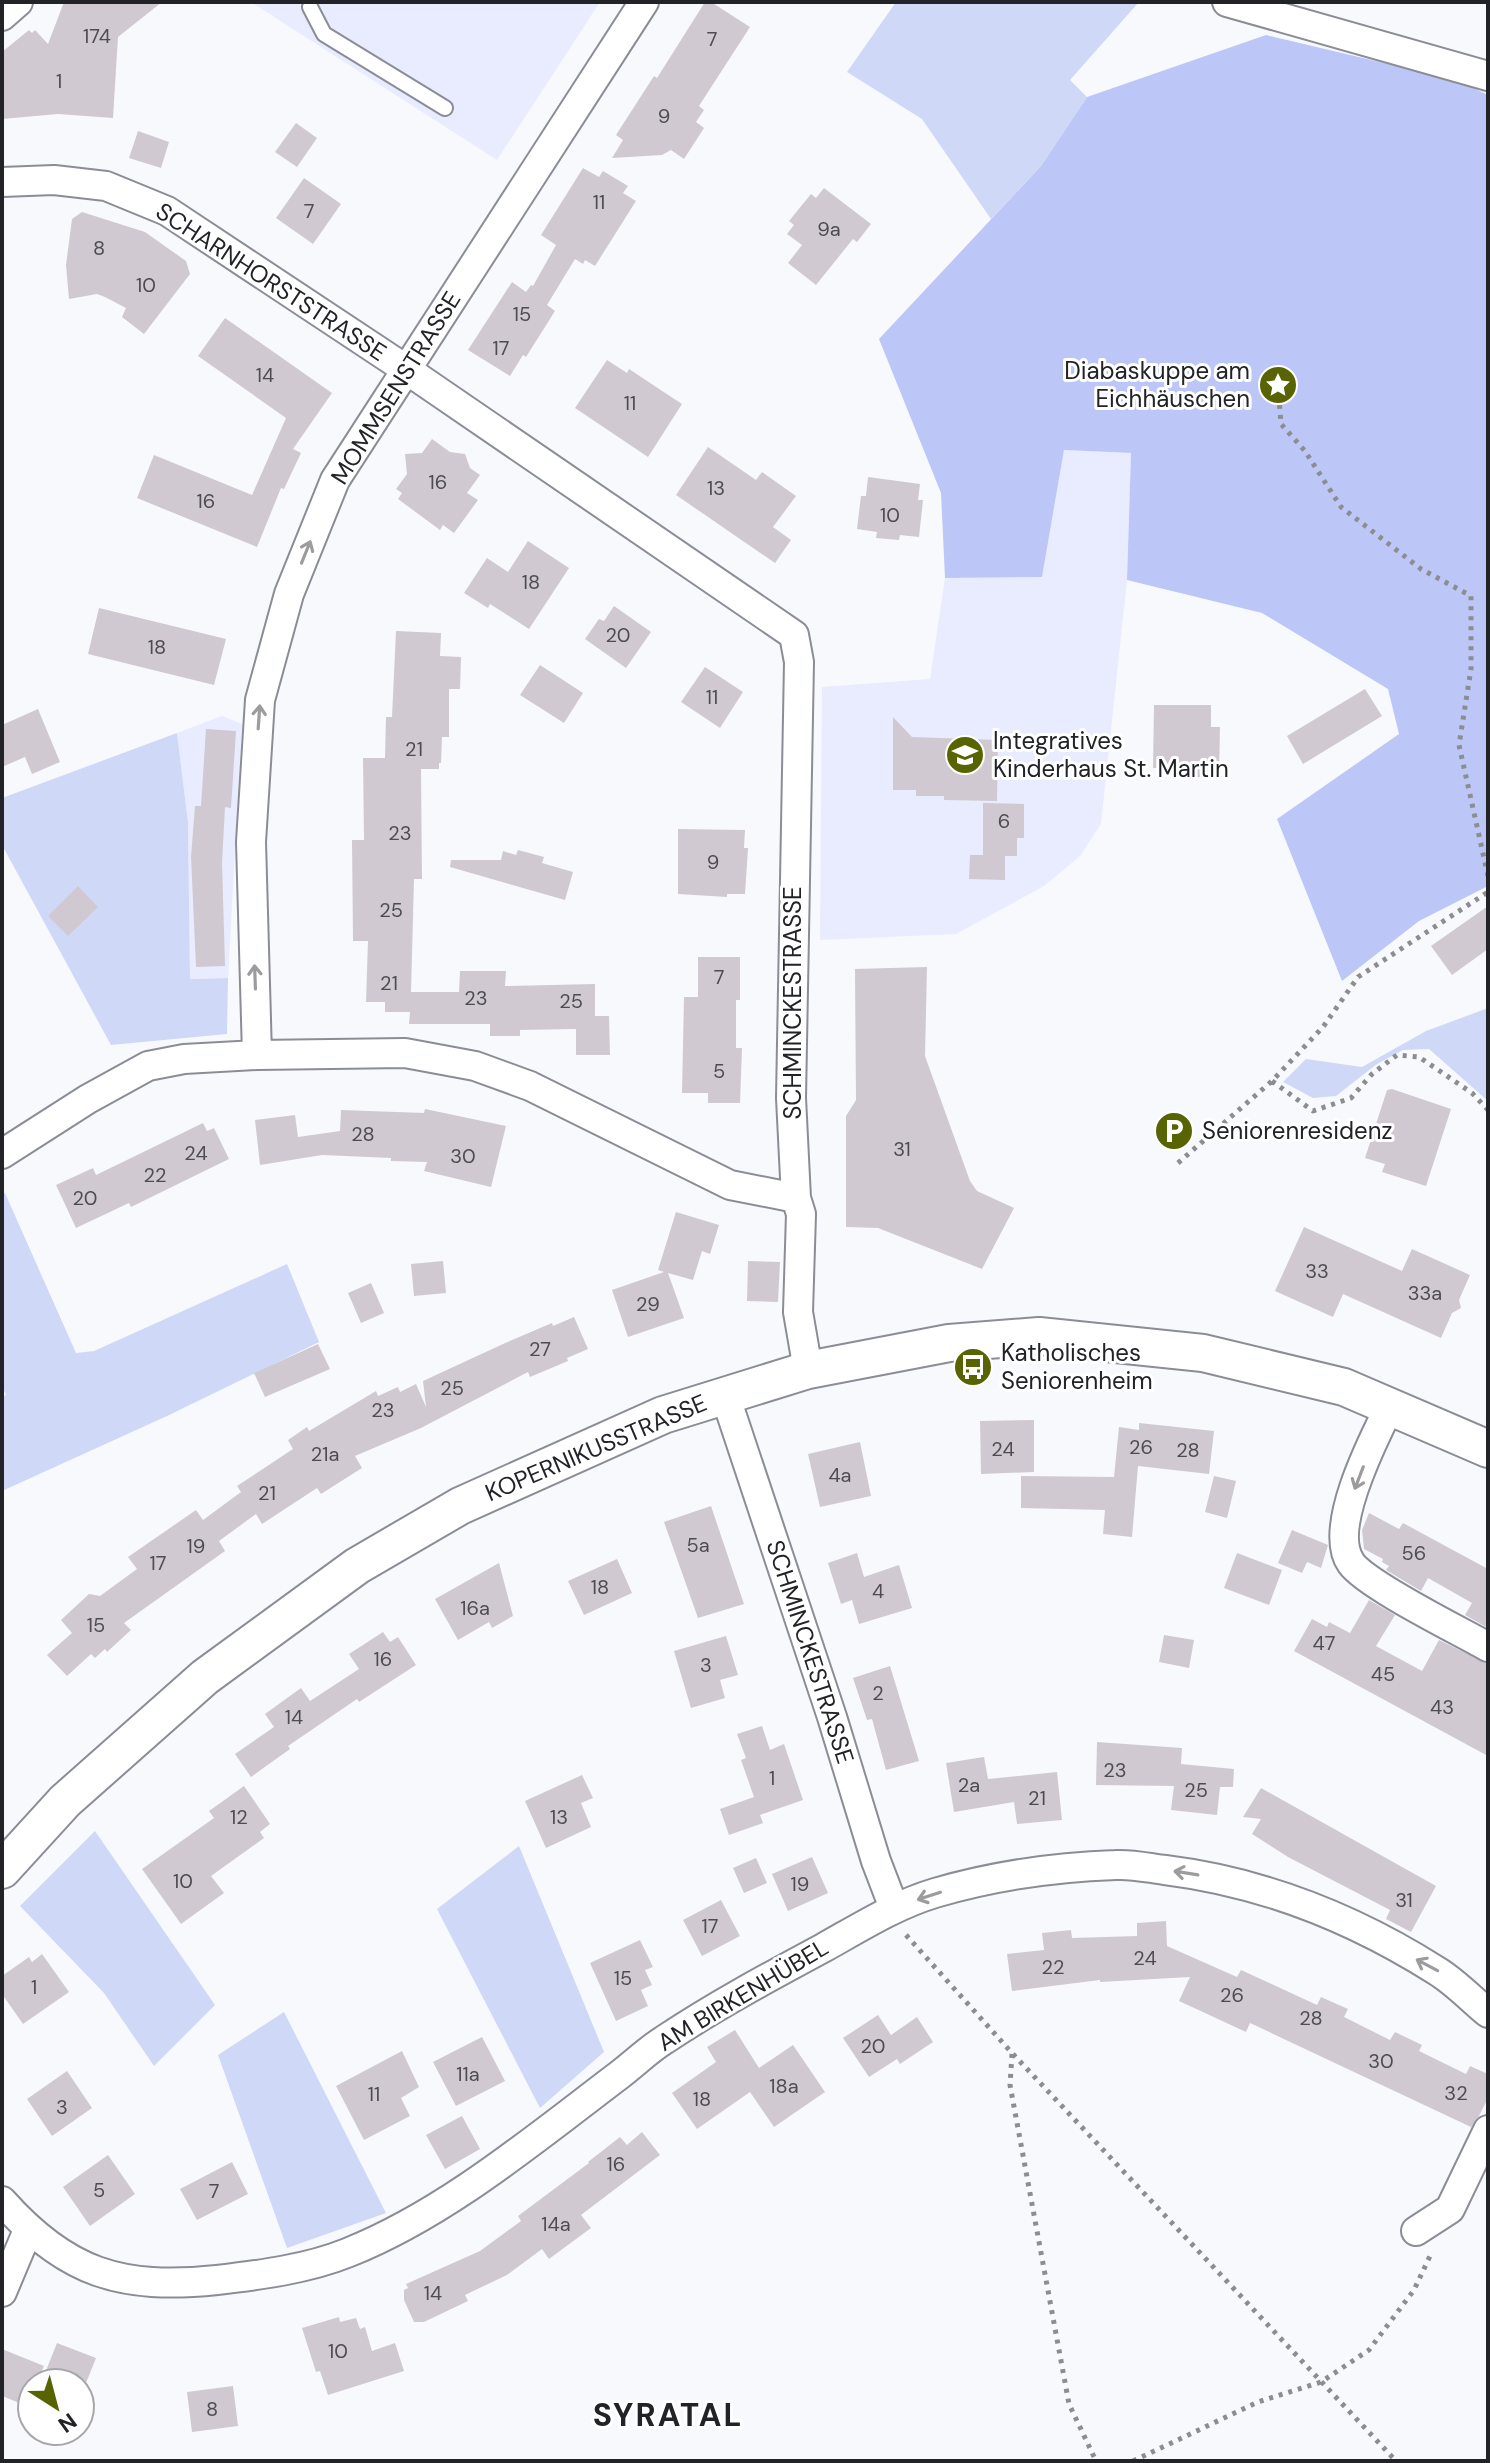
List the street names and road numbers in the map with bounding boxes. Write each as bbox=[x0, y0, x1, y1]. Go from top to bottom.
street label: SCHARNHORSTSTRASSE bbox=[150, 195, 392, 368]
street label: MOMMSENSTRASSE bbox=[324, 285, 467, 490]
street label: SCHMINCKESTRASSE bbox=[777, 886, 808, 1120]
street label: KOPERNIKUSSTRASSE bbox=[480, 1387, 711, 1508]
street label: SCHMINCKESTRASSE bbox=[760, 1536, 861, 1768]
street label: AM BIRKENHÜBEL bbox=[652, 1931, 834, 2058]

